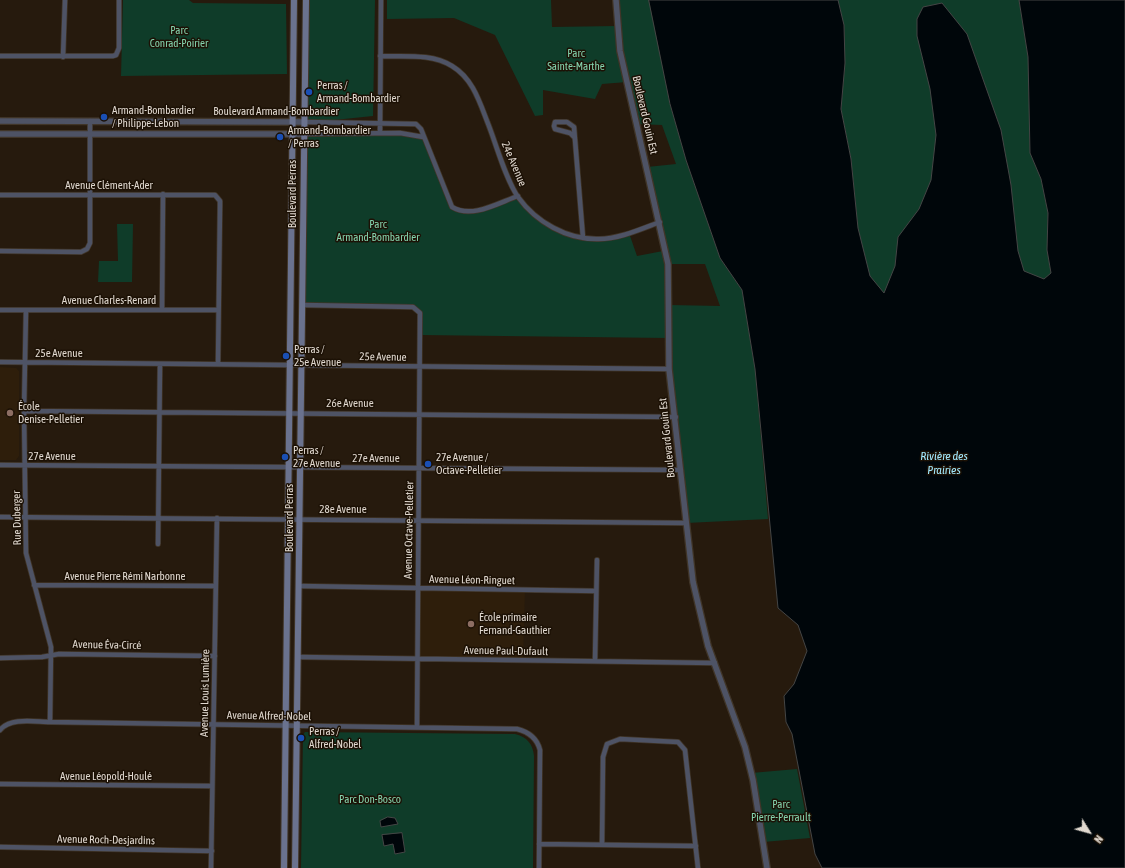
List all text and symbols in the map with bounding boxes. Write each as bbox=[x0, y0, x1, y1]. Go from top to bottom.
park label: Parc Conrad-Poirier bbox=[150, 24, 208, 50]
park label: Parc Sainte-Marthe bbox=[547, 47, 605, 73]
street label: Boulevard Gouin Est bbox=[630, 74, 660, 156]
place label: Perras / Armand-Bombardier bbox=[317, 79, 400, 105]
marker: Perras / Armand-Bombardier bbox=[304, 87, 314, 97]
place label: Armand-Bombardier / Philippe-Lebon bbox=[112, 104, 195, 130]
street label: Boulevard Armand-Bombardier bbox=[213, 105, 339, 119]
marker: Armand-Bombardier / Philippe-Lebon bbox=[99, 112, 109, 122]
place label: Armand-Bombardier / Perras bbox=[288, 124, 371, 150]
marker: Armand-Bombardier / Perras bbox=[275, 132, 285, 142]
street label: 24e Avenue bbox=[499, 140, 529, 188]
street label: Boulevard Perras bbox=[286, 160, 300, 228]
street label: Avenue Clément-Ader bbox=[65, 179, 153, 193]
park label: Parc Armand-Bombardier bbox=[337, 218, 419, 244]
street label: Avenue Charles-Renard bbox=[62, 294, 156, 308]
place label: Perras / 25e Avenue bbox=[294, 343, 341, 369]
street label: 25e Avenue bbox=[35, 347, 83, 361]
street label: 25e Avenue bbox=[359, 350, 407, 364]
marker: Perras / 25e Avenue bbox=[281, 351, 291, 361]
street label: 26e Avenue bbox=[326, 397, 374, 411]
street label: Boulevard Gouin Est bbox=[656, 397, 678, 479]
place label: École Denise-Pelletier bbox=[18, 400, 84, 426]
marker: École Denise-Pelletier bbox=[5, 408, 15, 418]
place label: Perras / 27e Avenue bbox=[293, 444, 340, 470]
water label: Rivière des Prairies bbox=[920, 449, 968, 477]
street label: 27e Avenue bbox=[28, 450, 76, 464]
place label: 27e Avenue / Octave-Pelletier bbox=[436, 451, 502, 477]
marker: Perras / 27e Avenue bbox=[280, 452, 290, 462]
street label: 27e Avenue bbox=[352, 452, 400, 466]
marker: 27e Avenue / Octave-Pelletier bbox=[423, 459, 433, 469]
street label: Avenue Octave-Pelletier bbox=[402, 481, 416, 579]
street label: Boulevard Perras bbox=[283, 484, 297, 552]
street label: Rue Duberger bbox=[10, 491, 24, 545]
street label: 28e Avenue bbox=[319, 503, 367, 517]
street label: Avenue Pierre Rémi Narbonne bbox=[65, 570, 185, 584]
street label: Avenue Léon-Ringuet bbox=[429, 573, 515, 587]
place label: École primaire Fernand-Gauthier bbox=[479, 611, 551, 637]
marker: École primaire Fernand-Gauthier bbox=[466, 619, 476, 629]
street label: Avenue Éva-Circé bbox=[73, 638, 141, 652]
street label: Avenue Paul-Dufault bbox=[464, 644, 548, 658]
street label: Avenue Louis Lumière bbox=[198, 649, 212, 737]
street label: Avenue Alfred-Nobel bbox=[227, 709, 311, 723]
place label: Perras / Alfred-Nobel bbox=[309, 725, 361, 751]
marker: Perras / Alfred-Nobel bbox=[296, 733, 306, 743]
street label: Avenue Léopold-Houlé bbox=[60, 770, 152, 784]
park label: Parc Don-Bosco bbox=[339, 793, 401, 807]
park label: Parc Pierre-Perrault bbox=[751, 798, 811, 824]
north arrow bbox=[1069, 812, 1109, 852]
street label: Avenue Roch-Desjardins bbox=[57, 833, 155, 847]
text: N bbox=[1092, 833, 1105, 845]

